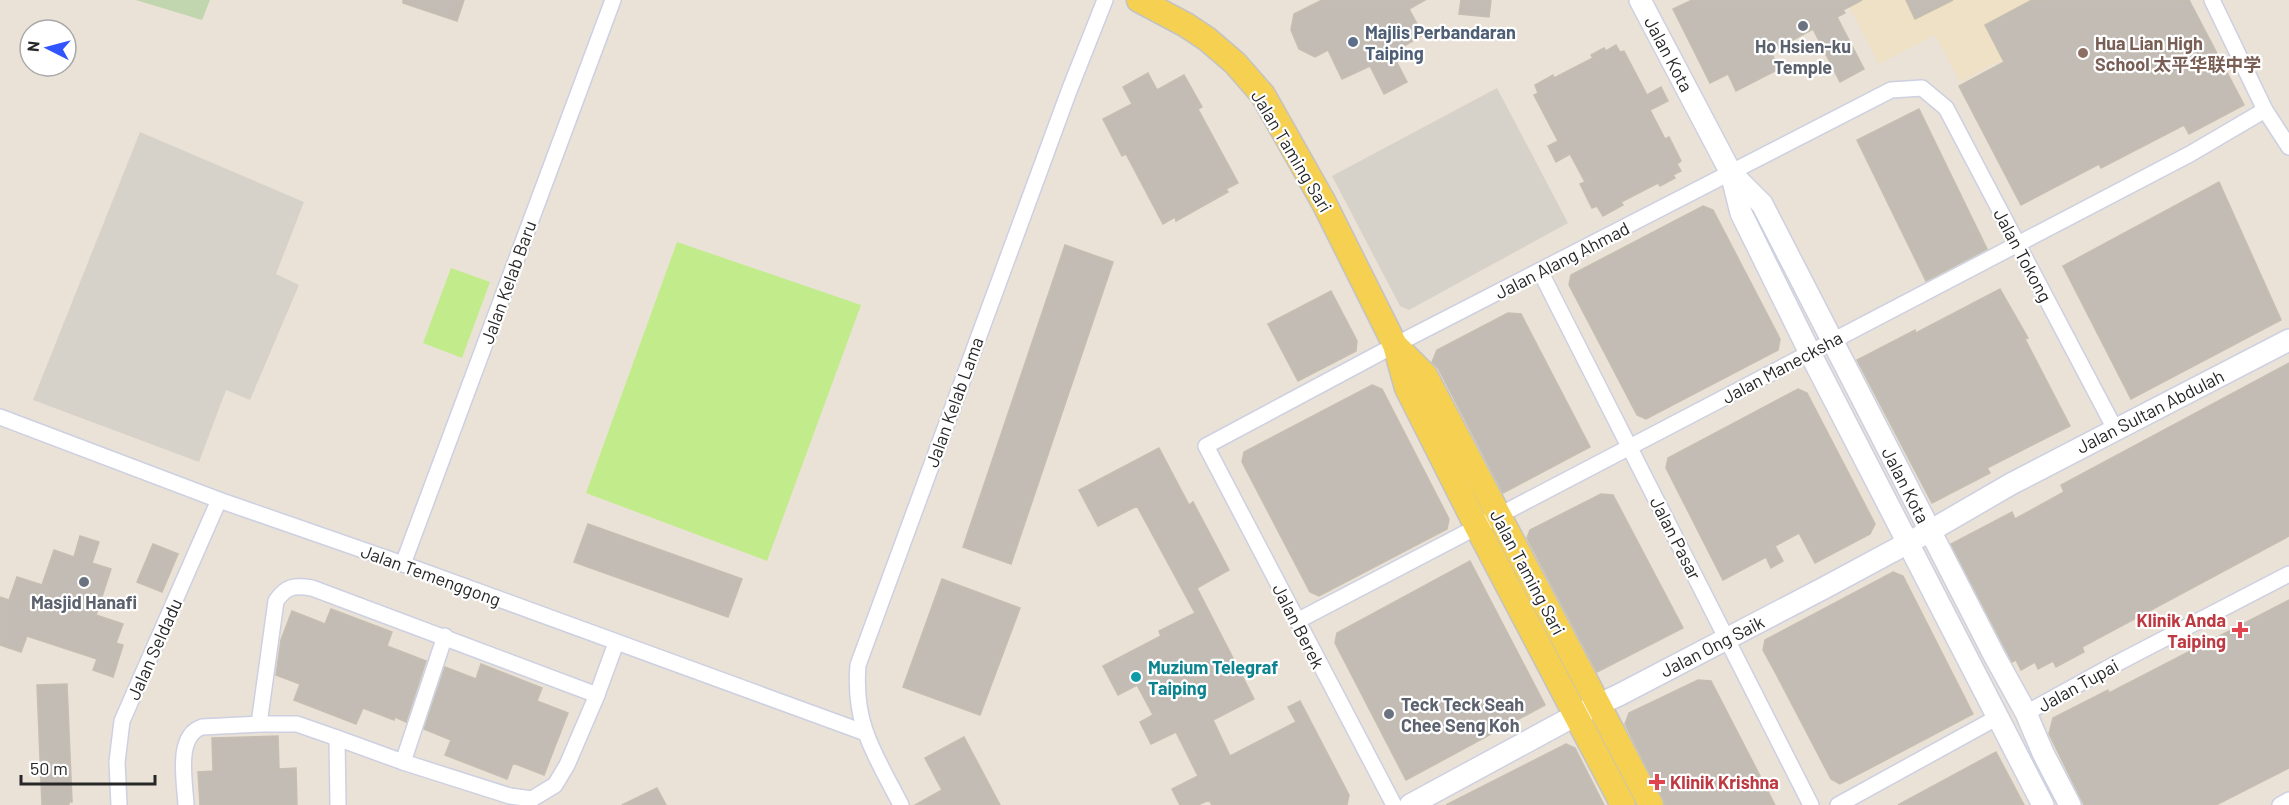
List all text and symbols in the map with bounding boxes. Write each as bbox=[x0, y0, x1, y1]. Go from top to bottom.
street label: Jalan Kota bbox=[1640, 12, 1698, 96]
north arrow bbox=[18, 18, 78, 78]
marker: Ho Hsien-ku Temple bbox=[1796, 19, 1810, 33]
place label: Majlis Perbandaran Taiping bbox=[1365, 21, 1516, 64]
place label: Hua Lian High School 太平华联中学 bbox=[2095, 32, 2261, 75]
marker: Majlis Perbandaran Taiping bbox=[1346, 35, 1360, 49]
place label: Ho Hsien-ku Temple bbox=[1755, 35, 1851, 78]
text: N bbox=[23, 40, 43, 53]
marker: Hua Lian High School 太平华联中学 bbox=[2076, 46, 2090, 60]
street label: Jalan Taming Sari bbox=[1247, 86, 1337, 216]
street label: Jalan Tokong bbox=[1989, 204, 2057, 306]
street label: Jalan Kelab Baru bbox=[475, 217, 541, 347]
street label: Jalan Alang Ahmad bbox=[1491, 217, 1633, 303]
street label: Jalan Manecksha bbox=[1718, 326, 1846, 408]
street label: Jalan Kelab Lama bbox=[920, 334, 988, 470]
street label: Jalan Sultan Abdulah bbox=[2073, 364, 2227, 458]
street label: Jalan Kota bbox=[1877, 443, 1935, 527]
street label: Jalan Pasar bbox=[1646, 493, 1707, 584]
street label: Jalan Taming Sari bbox=[1486, 506, 1570, 638]
street label: Jalan Temenggong bbox=[358, 539, 504, 611]
marker: Masjid Hanafi bbox=[77, 575, 91, 589]
street label: Jalan Berek bbox=[1268, 580, 1330, 672]
place label: Masjid Hanafi bbox=[31, 591, 137, 613]
street label: Jalan Seldadu bbox=[122, 595, 186, 703]
place label: Klinik Anda Taiping bbox=[2137, 609, 2226, 652]
street label: Jalan Ong Saik bbox=[1656, 610, 1768, 682]
marker: Klinik Anda Taiping bbox=[2231, 621, 2249, 639]
street label: Jalan Tupai bbox=[2034, 654, 2122, 716]
place label: Muzium Telegraf Taiping bbox=[1148, 656, 1278, 699]
marker: Muzium Telegraf Taiping bbox=[1129, 670, 1143, 684]
place label: Teck Teck Seah Chee Seng Koh bbox=[1401, 693, 1524, 736]
marker: Teck Teck Seah Chee Seng Koh bbox=[1382, 707, 1396, 721]
scale bar bbox=[21, 748, 154, 786]
text: 50 m bbox=[30, 757, 68, 779]
place label: Klinik Krishna bbox=[1670, 771, 1779, 793]
marker: Klinik Krishna bbox=[1648, 773, 1666, 791]

